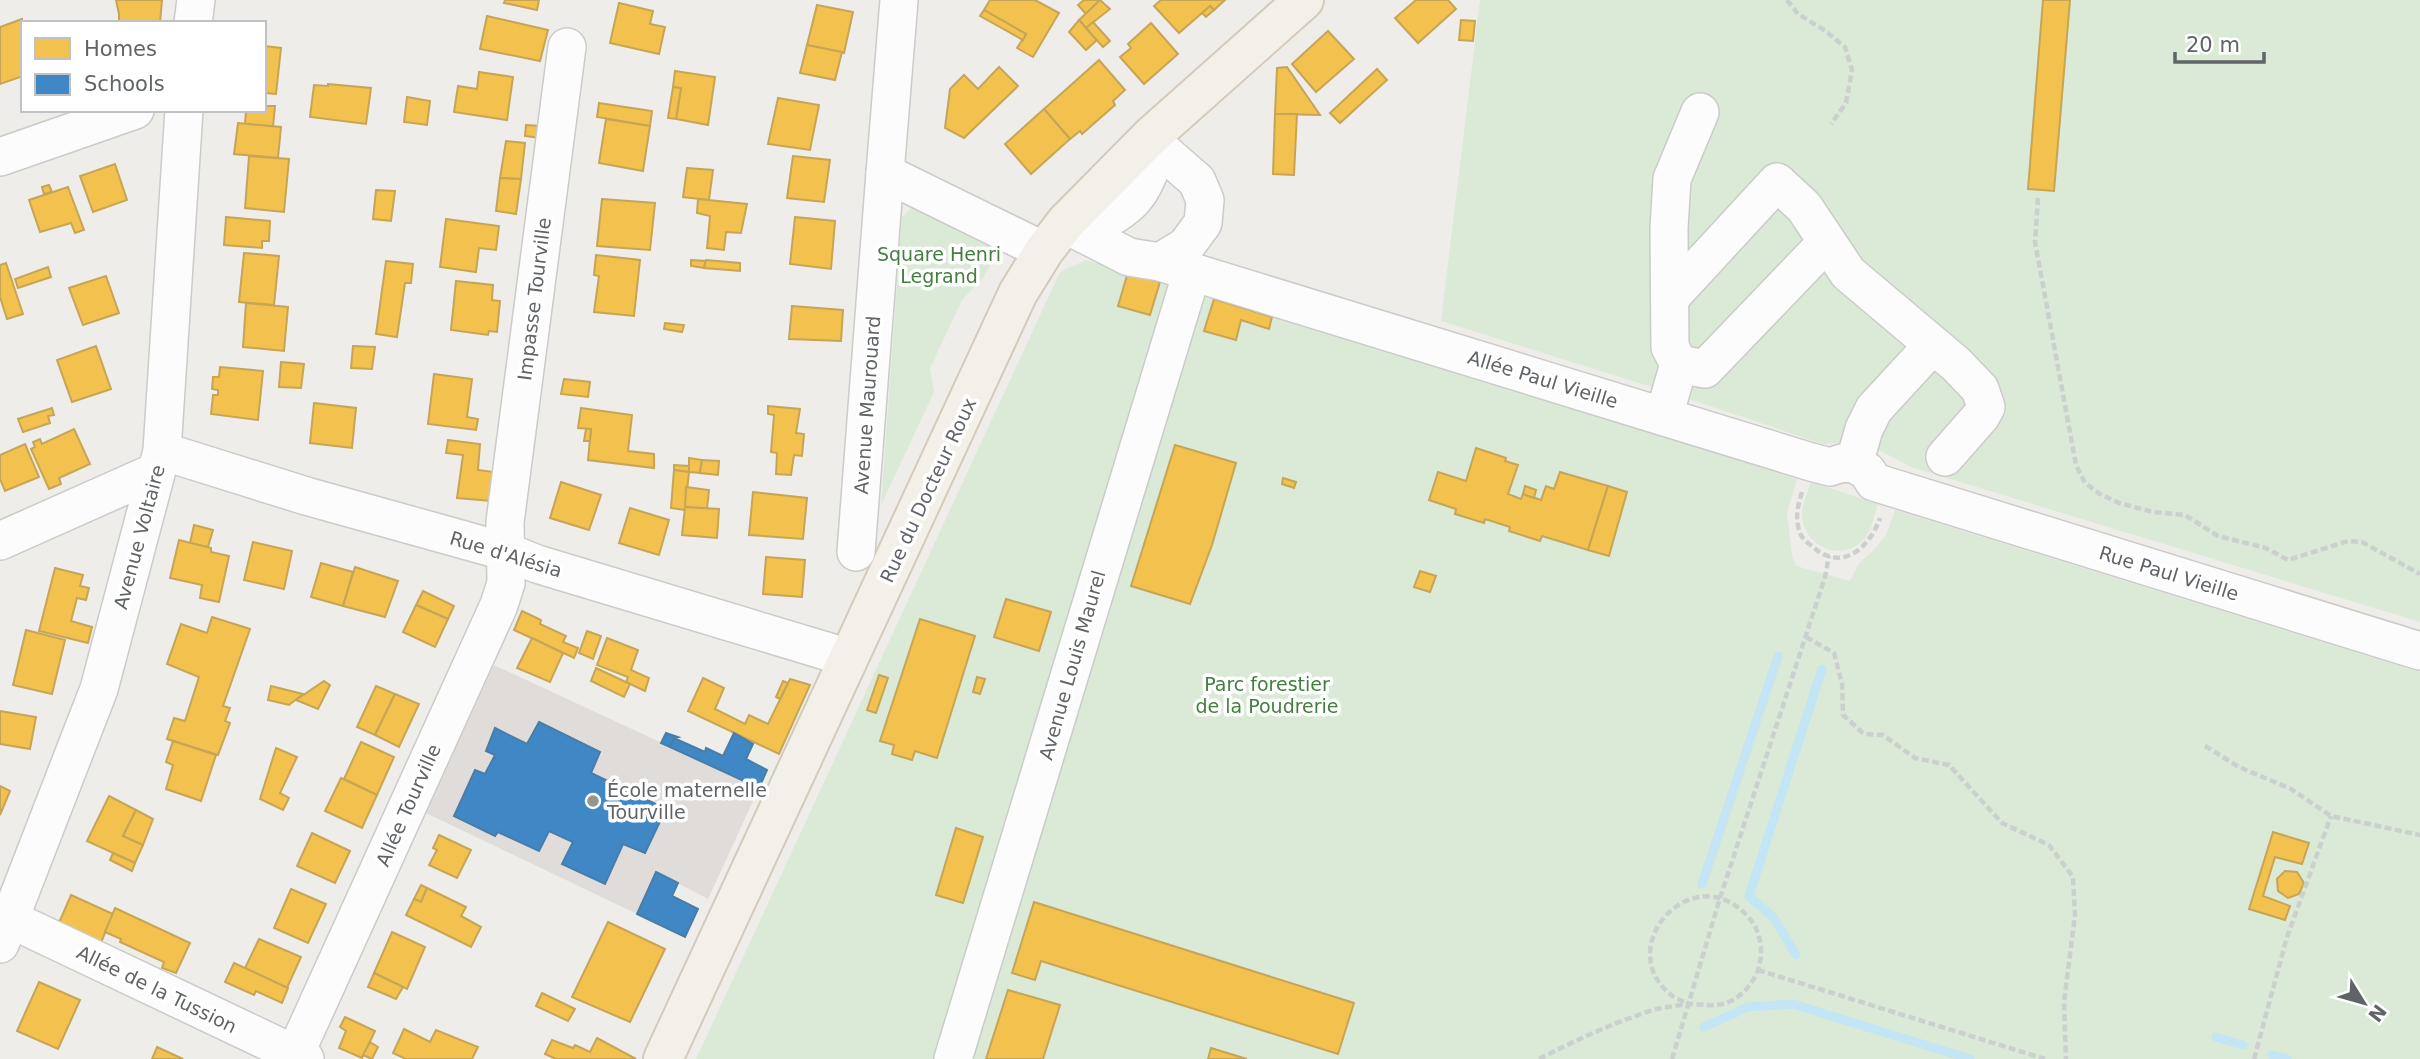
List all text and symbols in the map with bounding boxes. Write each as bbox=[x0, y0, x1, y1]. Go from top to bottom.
legend bbox=[21, 21, 266, 112]
scale bar bbox=[2175, 21, 2264, 65]
text: 20 m bbox=[2186, 33, 2240, 57]
text: Homes bbox=[84, 37, 157, 61]
text: Schools bbox=[84, 72, 165, 96]
street label: Impasse Tourville bbox=[513, 216, 555, 382]
park label: Square Henri Legrand bbox=[877, 243, 1001, 287]
street label: Avenue Maurouard bbox=[850, 315, 884, 495]
street label: Allée Paul Vieille bbox=[1465, 346, 1621, 412]
street label: Rue du Docteur Roux bbox=[876, 394, 980, 586]
street label: Avenue Voltaire bbox=[109, 462, 169, 612]
street label: Rue d'Alésia bbox=[447, 526, 565, 582]
street label: Rue Paul Vieille bbox=[2097, 541, 2241, 605]
street label: Avenue Louis Maurel bbox=[1034, 568, 1110, 762]
park label: Parc forestier de la Poudrerie bbox=[1195, 673, 1339, 717]
street label: Allée Tourville bbox=[371, 740, 445, 870]
place label: École maternelle Tourville bbox=[606, 779, 767, 823]
marker: École maternelle Tourville bbox=[585, 793, 601, 809]
street label: Allée de la Tussion bbox=[73, 941, 241, 1037]
north arrow bbox=[2329, 968, 2399, 1038]
text: N bbox=[2364, 1000, 2391, 1026]

